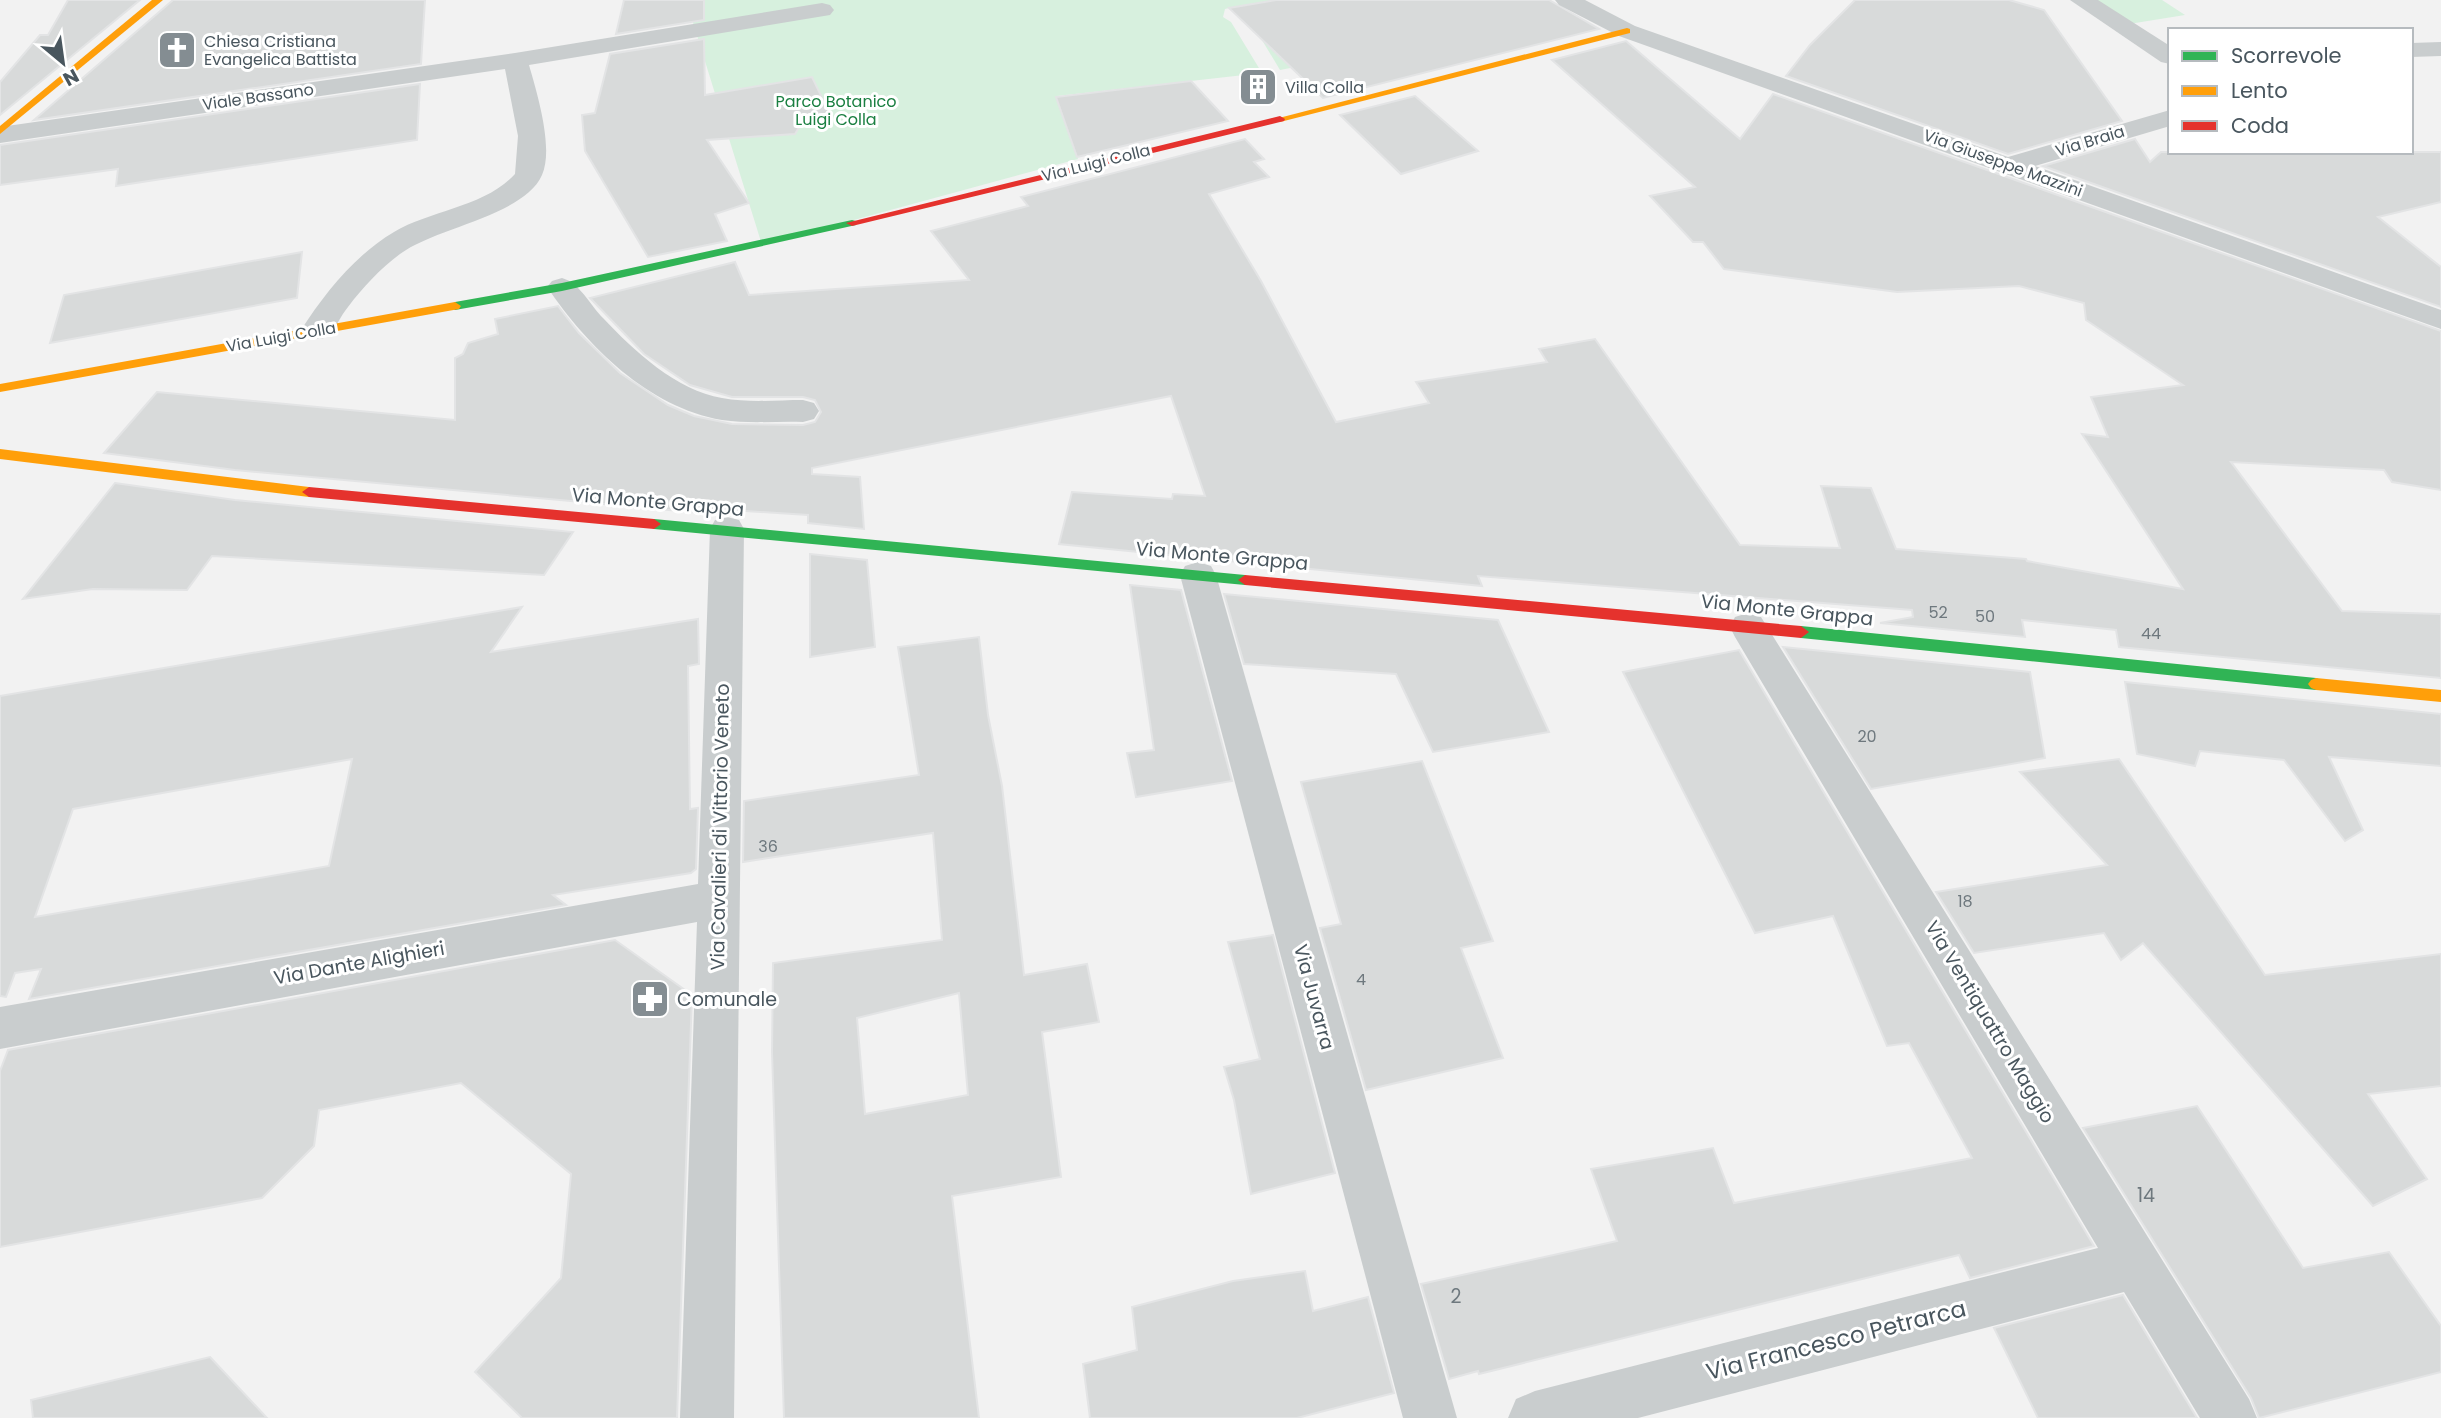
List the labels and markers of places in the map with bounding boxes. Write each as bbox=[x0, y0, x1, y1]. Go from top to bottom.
church icon: Chiesa Cristiana Evangelica Battista bbox=[156, 29, 198, 71]
place label: Chiesa Cristiana Evangelica Battista bbox=[204, 30, 357, 71]
building icon: Villa Colla bbox=[1237, 66, 1279, 108]
place label: Villa Colla bbox=[1285, 76, 1364, 99]
pharmacy icon: Comunale bbox=[629, 978, 671, 1020]
place label: Comunale bbox=[677, 986, 777, 1013]

